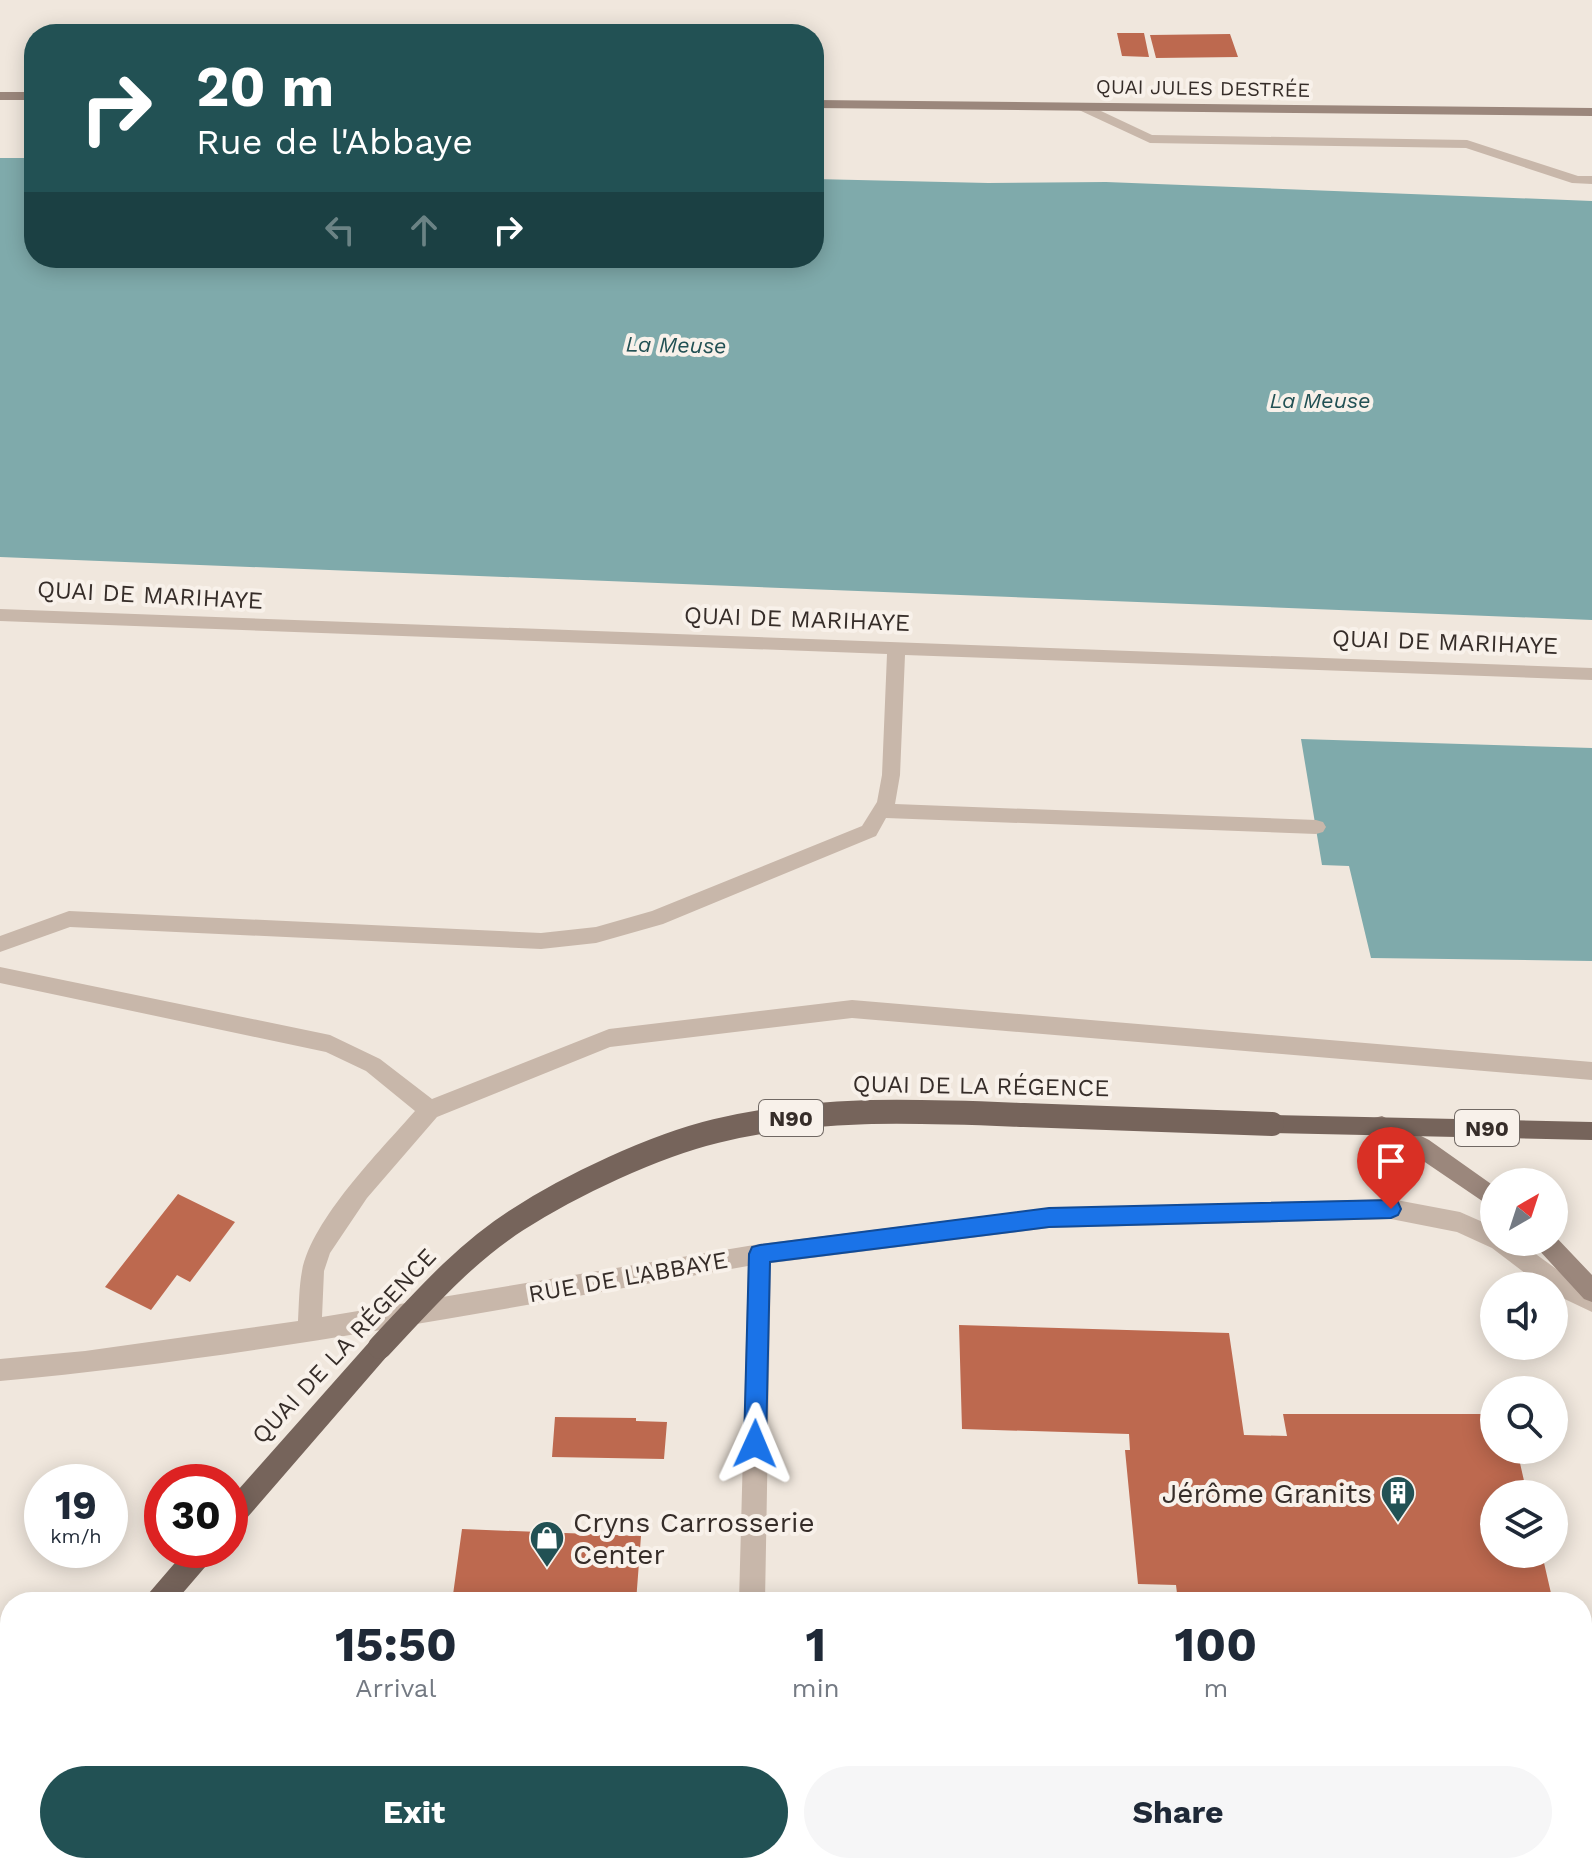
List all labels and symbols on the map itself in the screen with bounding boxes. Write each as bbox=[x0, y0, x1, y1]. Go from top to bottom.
street label: QUAI JULES DESTRÉE bbox=[1096, 74, 1310, 102]
water label: La Meuse bbox=[625, 332, 727, 358]
water label: La Meuse bbox=[1270, 388, 1370, 413]
street label: QUAI DE MARIHAYE bbox=[36, 575, 264, 615]
street label: QUAI DE MARIHAYE bbox=[683, 601, 911, 637]
street label: QUAI DE MARIHAYE bbox=[1331, 624, 1559, 660]
street label: QUAI DE LA RÉGENCE bbox=[852, 1070, 1110, 1102]
road number: N90 bbox=[759, 1100, 823, 1136]
road number: N90 bbox=[1455, 1110, 1519, 1146]
pin bbox=[1357, 1127, 1425, 1209]
north arrow bbox=[1480, 1168, 1568, 1256]
street label: QUAI DE LA RÉGENCE bbox=[246, 1243, 442, 1449]
street label: RUE DE L'ABBAYE bbox=[526, 1246, 730, 1308]
position arrow bbox=[713, 1402, 797, 1486]
speed limit sign: 30 bbox=[144, 1464, 248, 1568]
building icon: Jérôme Granits bbox=[1379, 1474, 1417, 1524]
place label: Jérôme Granits bbox=[1162, 1477, 1372, 1510]
place label: Cryns Carrosserie Center bbox=[573, 1506, 815, 1571]
shop icon: Cryns Carrosserie Center bbox=[528, 1519, 566, 1569]

